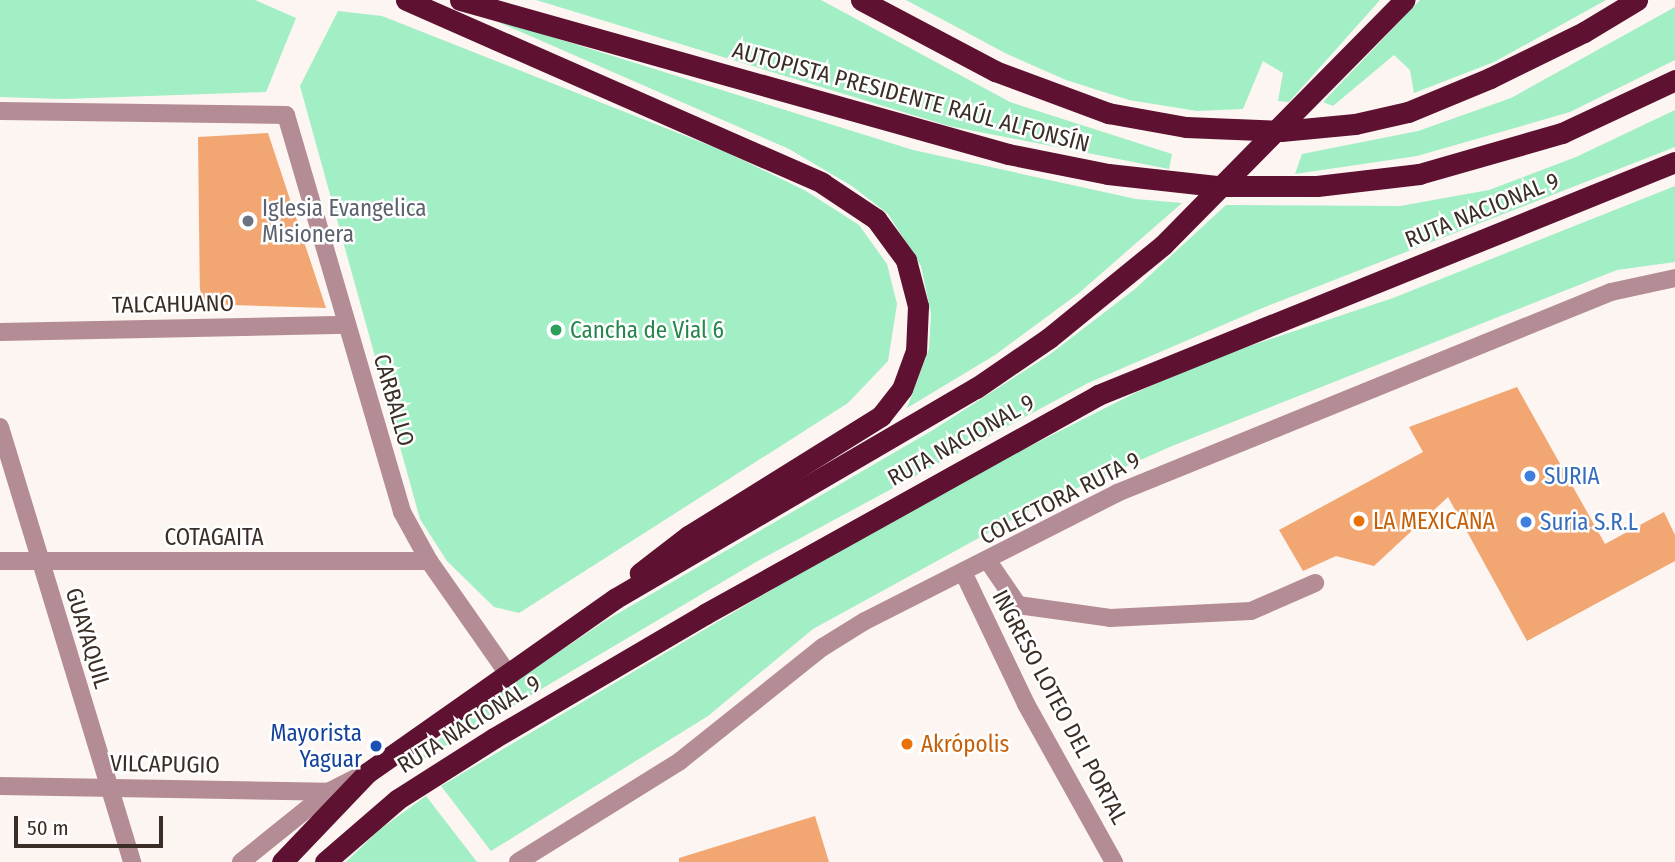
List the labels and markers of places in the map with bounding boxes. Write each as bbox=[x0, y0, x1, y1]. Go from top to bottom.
place label: Iglesia Evangelica Misionera bbox=[262, 194, 427, 248]
marker: Iglesia Evangelica Misionera bbox=[240, 213, 256, 229]
place label: Cancha de Vial 6 bbox=[570, 316, 724, 344]
marker: Cancha de Vial 6 bbox=[548, 322, 564, 338]
place label: SURIA bbox=[1544, 462, 1600, 490]
marker: SURIA bbox=[1522, 468, 1538, 484]
place label: LA MEXICANA bbox=[1373, 507, 1495, 535]
place label: Suria S.R.L bbox=[1540, 508, 1638, 536]
marker: LA MEXICANA bbox=[1351, 513, 1367, 529]
marker: Suria S.R.L bbox=[1518, 514, 1534, 530]
place label: Mayorista Yaguar bbox=[270, 719, 362, 773]
place label: Akrópolis bbox=[921, 730, 1009, 758]
marker: Akrópolis bbox=[899, 736, 915, 752]
marker: Mayorista Yaguar bbox=[368, 738, 384, 754]

